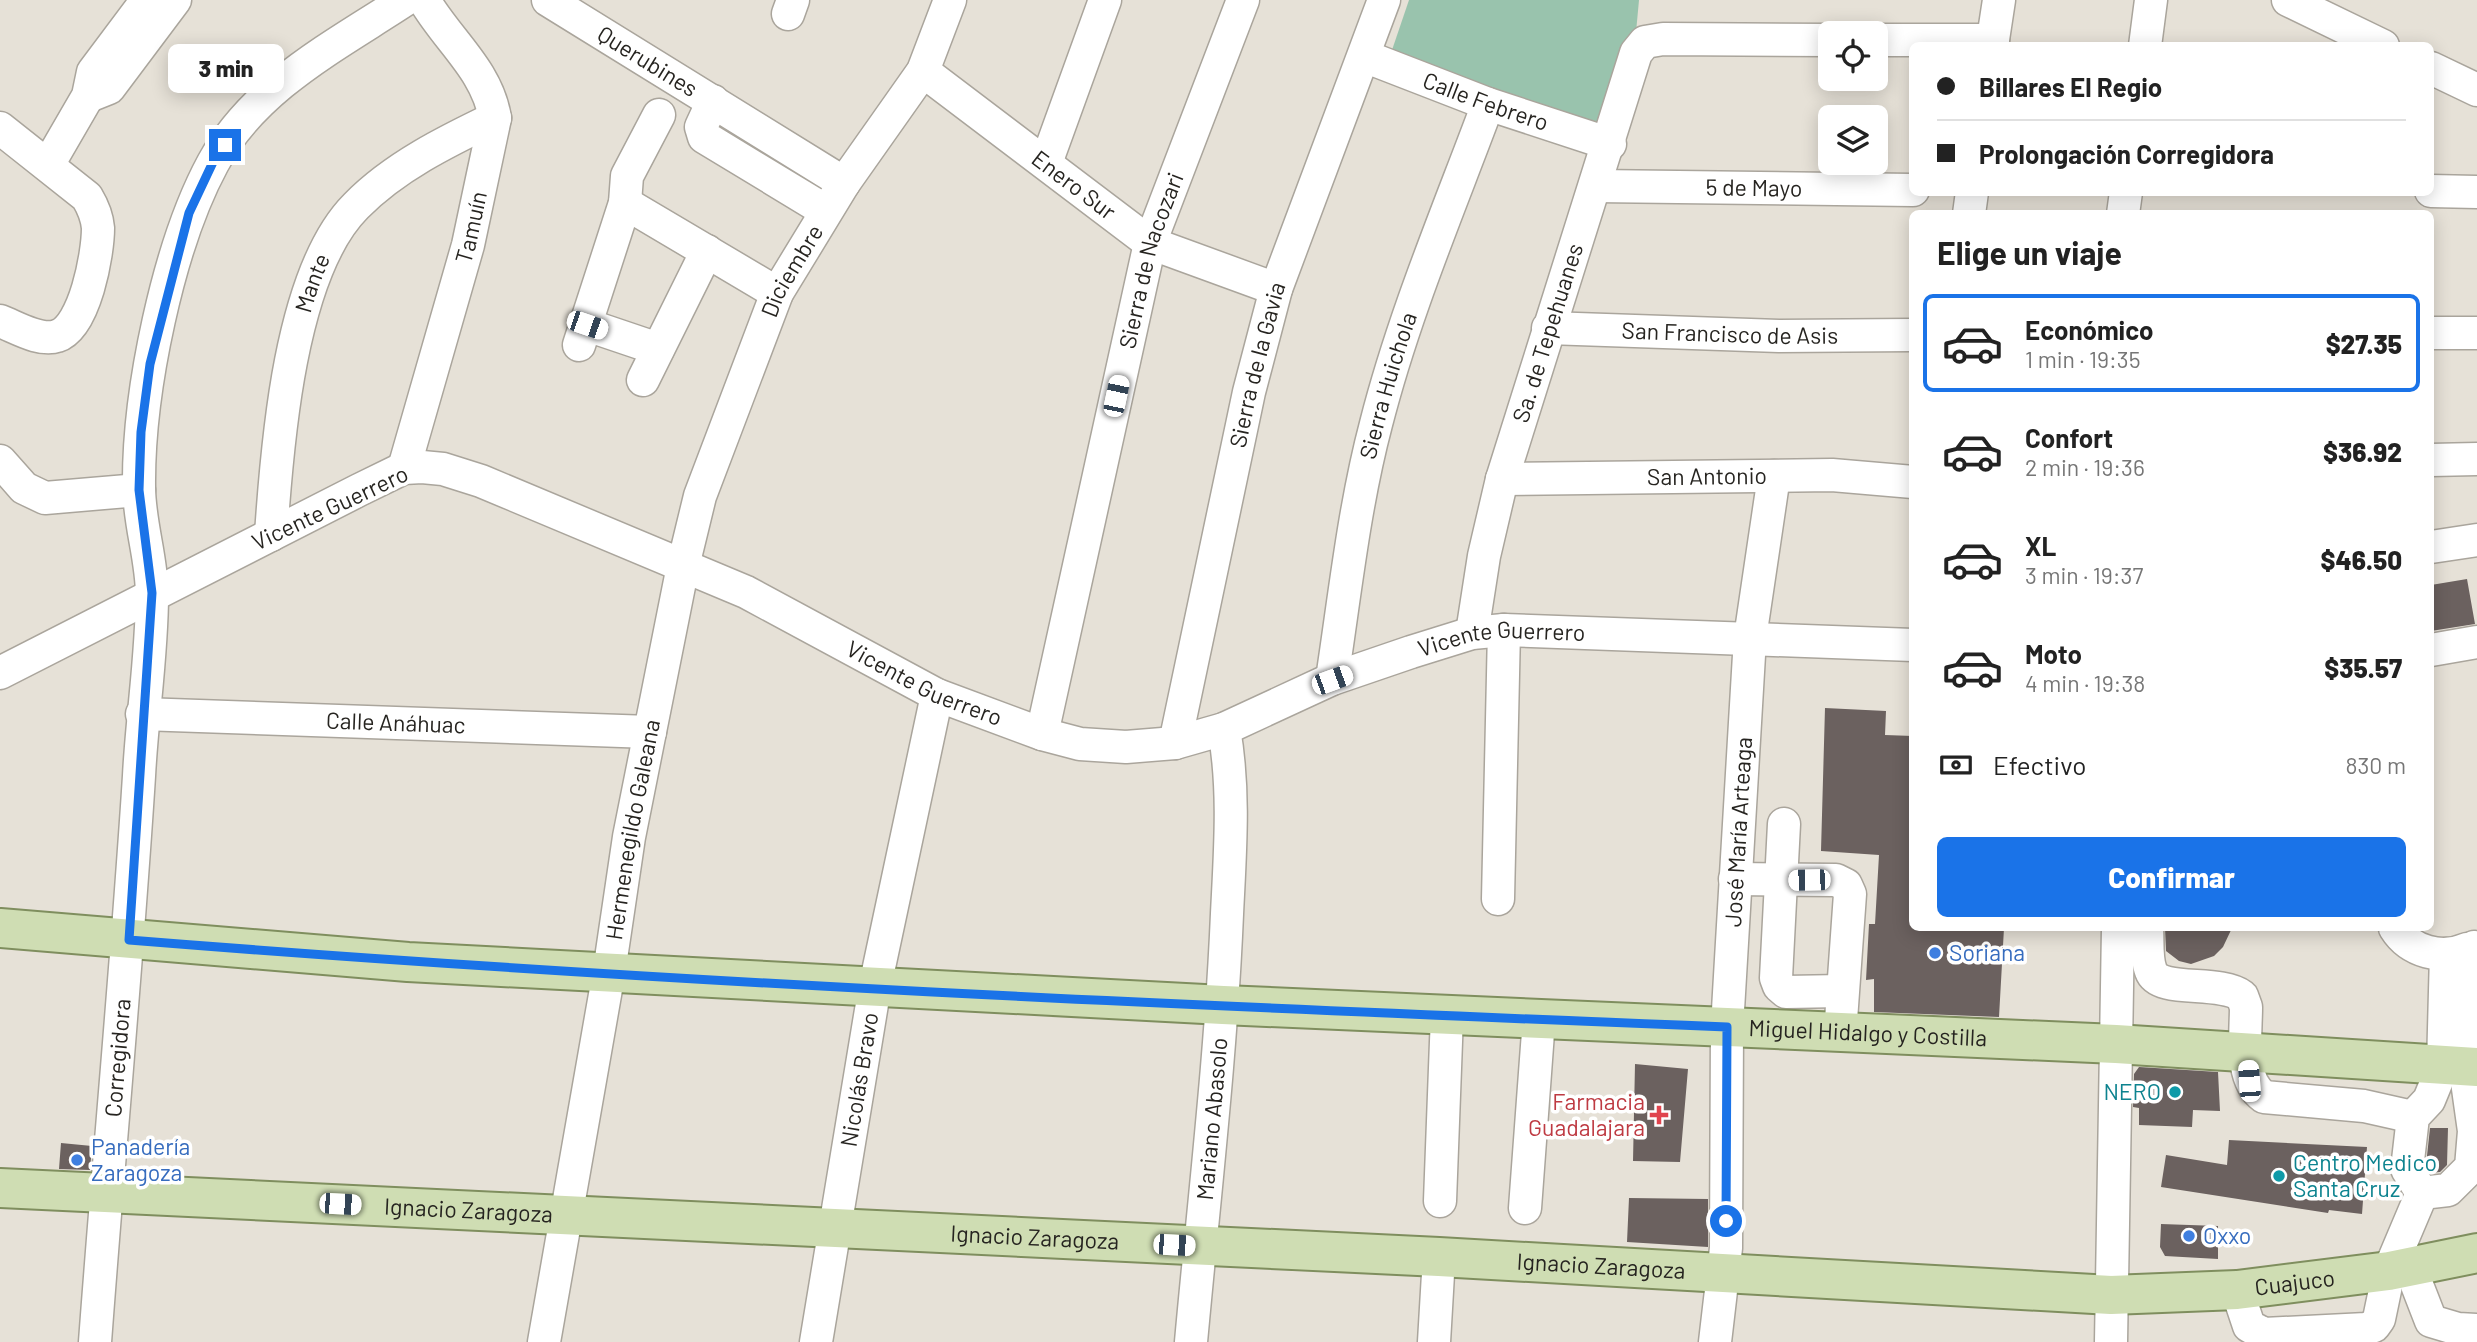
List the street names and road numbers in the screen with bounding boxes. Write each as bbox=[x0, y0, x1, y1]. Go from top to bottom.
street label: Querubines bbox=[593, 19, 703, 102]
street label: Calle Febrero bbox=[1419, 65, 1552, 136]
street label: Enero Sur bbox=[1027, 144, 1122, 225]
street label: Sierra de Nacozari bbox=[1112, 168, 1189, 351]
street label: 5 de Mayo bbox=[1705, 172, 1803, 202]
street label: Tamuín bbox=[448, 188, 492, 266]
street label: Diciembre bbox=[754, 219, 828, 321]
street label: Sa. de Tepehuanes bbox=[1506, 240, 1588, 426]
street label: Mante bbox=[288, 249, 335, 316]
street label: Sierra de la Gavia bbox=[1223, 277, 1291, 450]
street label: Sierra Huichola bbox=[1353, 308, 1422, 462]
street label: San Francisco de Asis bbox=[1621, 316, 1838, 349]
street label: Vicente Guerrero bbox=[247, 459, 412, 556]
street label: San Antonio bbox=[1647, 461, 1767, 490]
street label: Vicente Guerrero bbox=[1414, 614, 1586, 662]
street label: Vicente Guerrero bbox=[842, 634, 1006, 731]
street label: Calle Anáhuac bbox=[326, 706, 466, 738]
street label: Hermenegildo Galeana bbox=[599, 717, 665, 942]
street label: José María Arteaga bbox=[1718, 736, 1757, 928]
street label: Corregidora bbox=[98, 998, 136, 1118]
street label: Nicolás Bravo bbox=[834, 1010, 883, 1149]
street label: Miguel Hidalgo y Costilla bbox=[1748, 1013, 1988, 1051]
street label: Mariano Abasolo bbox=[1190, 1036, 1232, 1202]
street label: Ignacio Zaragoza bbox=[384, 1191, 553, 1227]
street label: Ignacio Zaragoza bbox=[950, 1219, 1120, 1255]
street label: Ignacio Zaragoza bbox=[1516, 1246, 1686, 1284]
street label: Cuajuco bbox=[2253, 1263, 2336, 1301]

